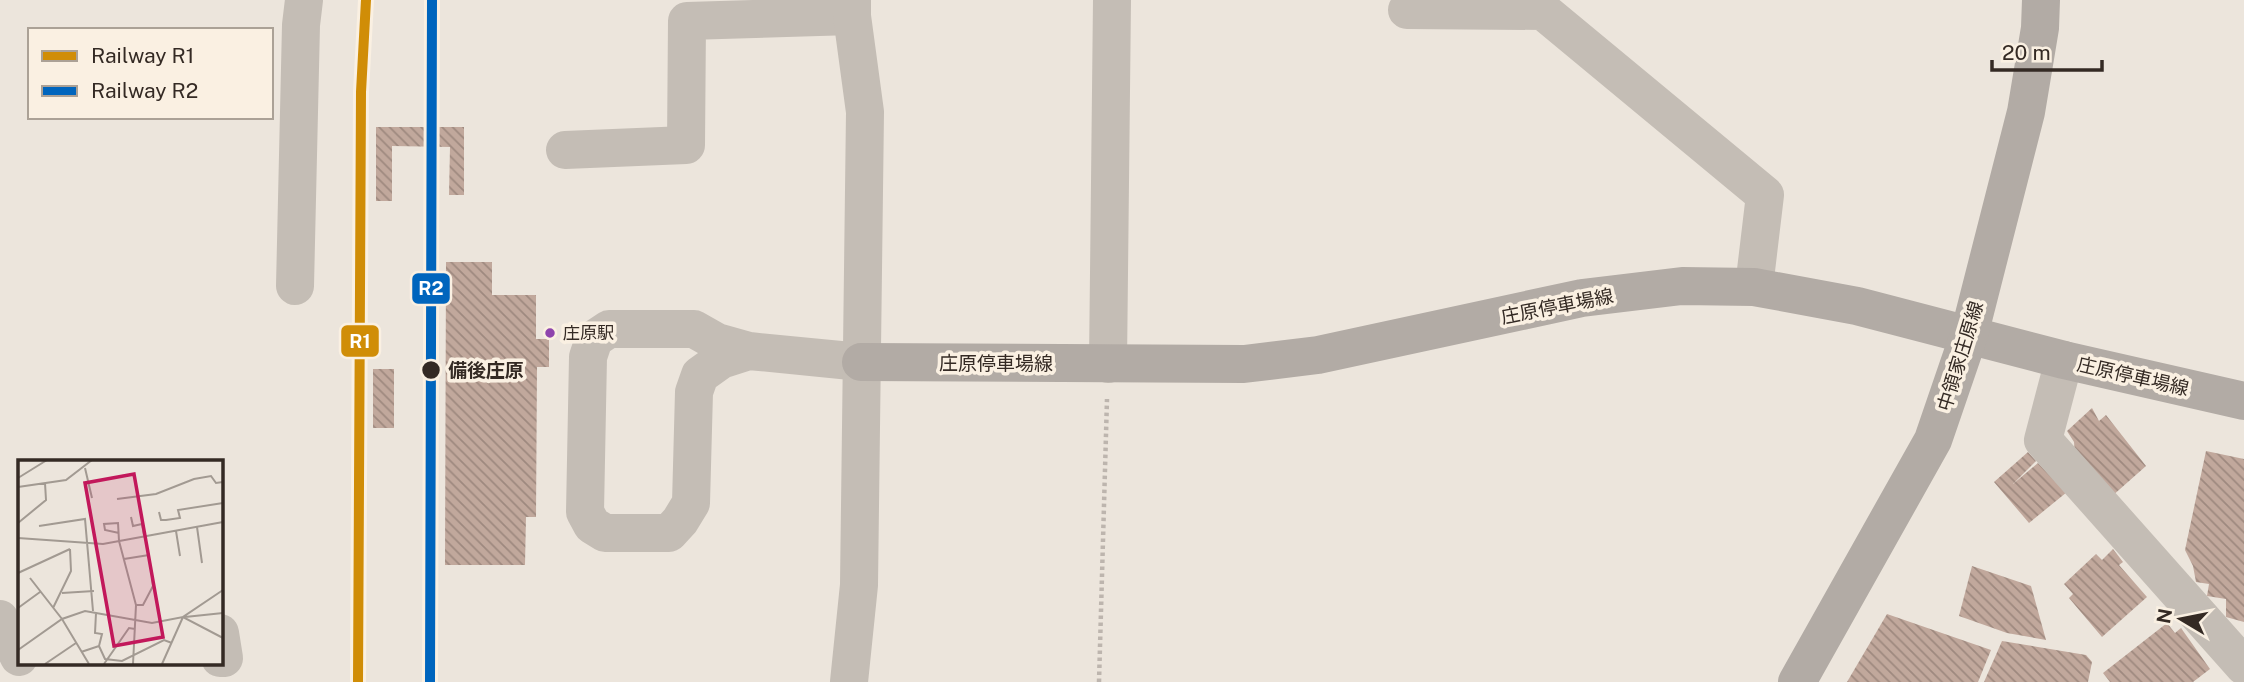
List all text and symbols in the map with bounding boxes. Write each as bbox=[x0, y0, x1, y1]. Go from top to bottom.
legend bbox=[28, 28, 273, 119]
scale bar bbox=[1992, 28, 2102, 72]
text: 20 m bbox=[2002, 40, 2051, 65]
text: Railway R1 bbox=[91, 43, 194, 68]
text: Railway R2 bbox=[91, 78, 198, 103]
line badge: R2 bbox=[411, 272, 451, 305]
text: R2 bbox=[418, 277, 444, 299]
street label: 庄原停車場線 bbox=[1499, 284, 1615, 328]
street label: 中領家庄原線 bbox=[1933, 298, 1987, 414]
place label: 庄原駅 bbox=[563, 323, 614, 343]
line badge: R1 bbox=[340, 324, 380, 358]
marker: 庄原駅 bbox=[543, 326, 557, 340]
text: R1 bbox=[349, 330, 371, 352]
street label: 庄原停車場線 bbox=[939, 352, 1053, 374]
street label: 庄原停車場線 bbox=[2075, 352, 2191, 400]
marker: 備後庄原 bbox=[420, 359, 442, 381]
place label: 備後庄原 bbox=[448, 359, 524, 381]
inset map bbox=[18, 460, 222, 664]
north arrow bbox=[2146, 584, 2216, 654]
text: N bbox=[2152, 607, 2176, 625]

